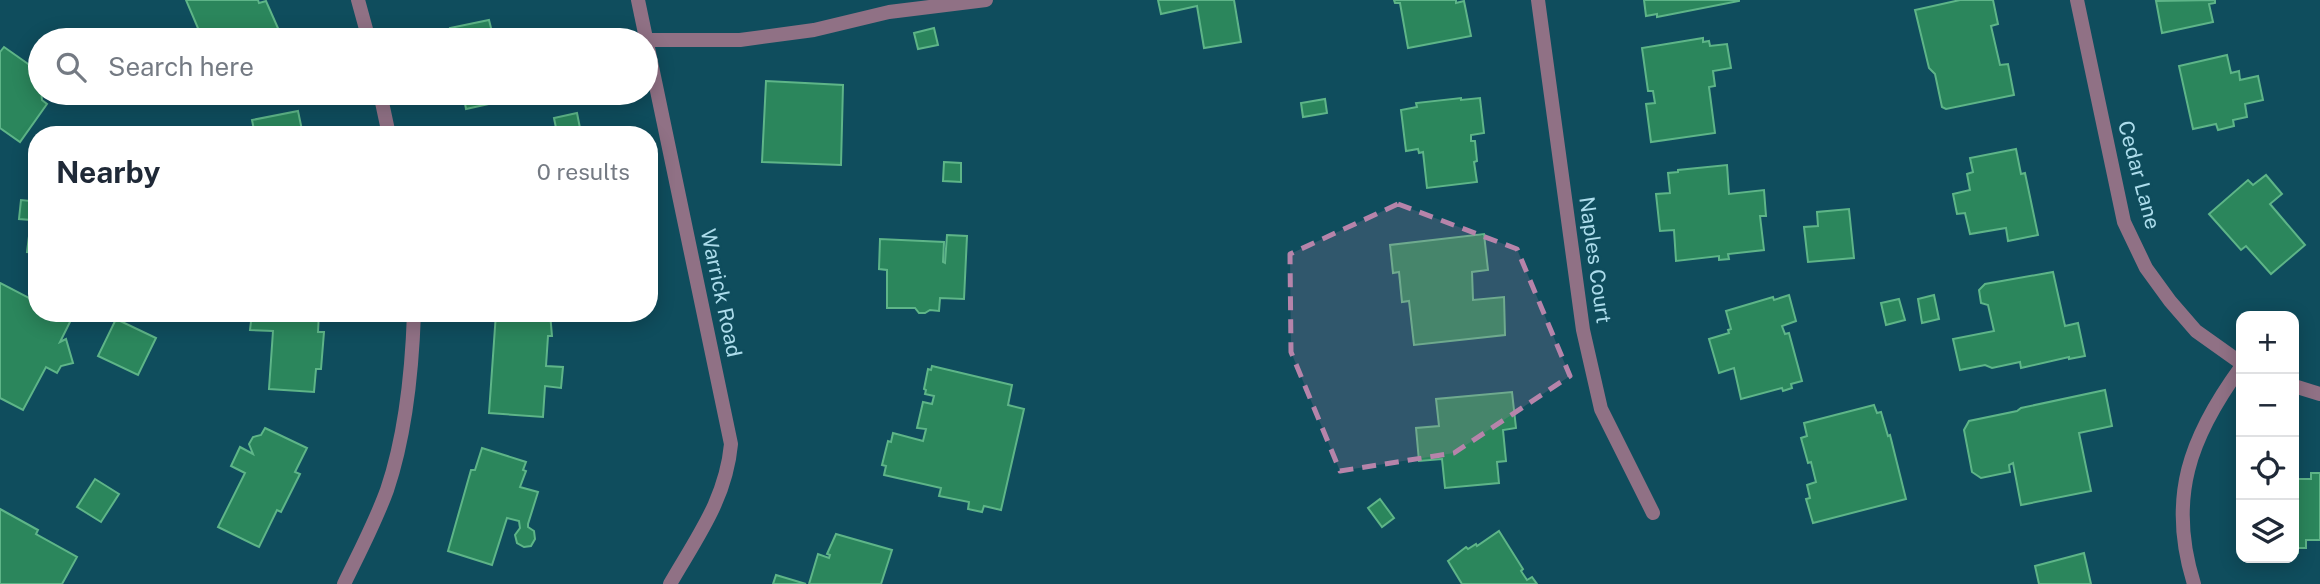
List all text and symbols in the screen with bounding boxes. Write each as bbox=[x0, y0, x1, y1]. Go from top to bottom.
search box bbox=[28, 28, 658, 105]
icon: search bbox=[52, 48, 90, 86]
text: Search here bbox=[108, 51, 254, 82]
street label: Cedar Lane bbox=[2113, 118, 2166, 232]
text: Nearby bbox=[56, 154, 160, 190]
text: 0 results bbox=[537, 158, 630, 185]
street label: Naples Court bbox=[1574, 195, 1617, 325]
street label: Warrick Road bbox=[696, 227, 747, 359]
map controls bbox=[2236, 311, 2299, 563]
button: + bbox=[2236, 311, 2299, 374]
button: − bbox=[2236, 374, 2299, 437]
button: locate bbox=[2236, 437, 2299, 500]
button: layers bbox=[2236, 500, 2299, 563]

